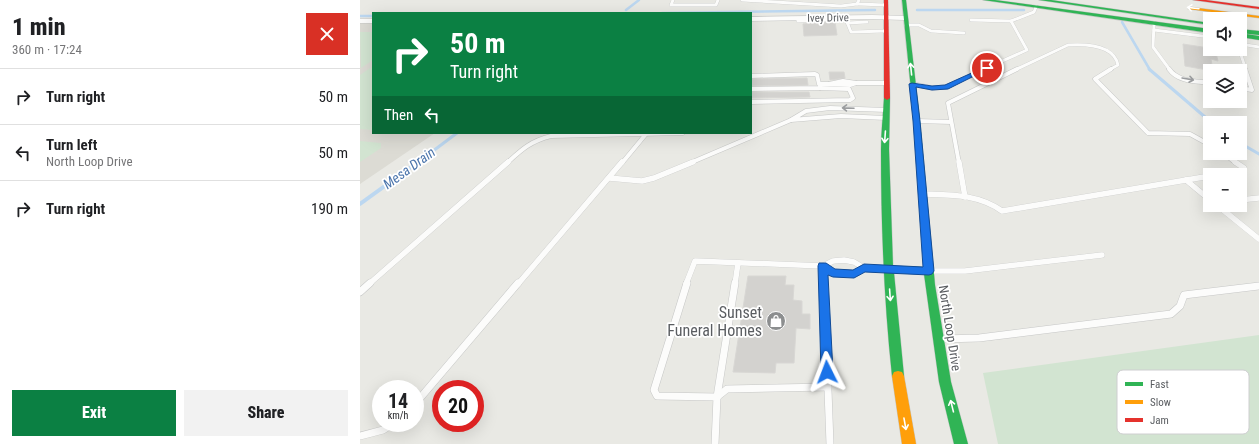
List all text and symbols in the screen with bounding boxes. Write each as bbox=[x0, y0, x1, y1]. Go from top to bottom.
one-way arrow bbox=[1186, 5, 1199, 12]
street label: Ivey Drive bbox=[807, 11, 849, 25]
map controls bbox=[1203, 12, 1247, 212]
button: sound bbox=[1203, 12, 1247, 56]
text: 1 min bbox=[12, 13, 66, 41]
button: close bbox=[306, 13, 348, 55]
text: 50 m bbox=[450, 27, 506, 60]
icon: right bbox=[384, 28, 436, 80]
text: 360 m · 17:24 bbox=[12, 42, 82, 57]
pin bbox=[970, 51, 1004, 85]
icon: arrive bbox=[976, 57, 998, 79]
text: Turn right bbox=[450, 61, 518, 82]
one-way arrow bbox=[907, 63, 915, 76]
button: layers bbox=[1203, 64, 1247, 108]
one-way arrow bbox=[1181, 76, 1194, 84]
icon: right bbox=[12, 86, 34, 108]
text: Turn right bbox=[46, 88, 105, 106]
text: 50 m bbox=[318, 88, 348, 106]
icon: left bbox=[421, 104, 443, 126]
one-way arrow bbox=[842, 104, 855, 112]
text: Then bbox=[384, 106, 413, 124]
button: + bbox=[1203, 116, 1247, 160]
one-way arrow bbox=[882, 130, 889, 143]
text: Turn left bbox=[46, 136, 97, 154]
icon: left bbox=[12, 142, 34, 164]
text: 50 m bbox=[318, 144, 348, 162]
water label: Mesa Drain bbox=[380, 144, 438, 192]
text: North Loop Drive bbox=[46, 154, 133, 169]
button: − bbox=[1203, 168, 1247, 212]
icon: right bbox=[12, 198, 34, 220]
text: Turn right bbox=[46, 200, 105, 218]
text: 190 m bbox=[311, 200, 348, 218]
street label: North Loop Drive bbox=[936, 284, 964, 372]
one-way arrow bbox=[887, 288, 894, 301]
place label: Sunset Funeral Homes bbox=[667, 303, 762, 340]
shop icon: Sunset Funeral Homes bbox=[765, 310, 787, 332]
position arrow bbox=[806, 351, 848, 393]
legend bbox=[1117, 370, 1249, 434]
text: Fast bbox=[1150, 378, 1169, 391]
speed limit sign: 20 bbox=[432, 380, 484, 432]
text: 14 bbox=[388, 389, 408, 413]
button: Exit bbox=[12, 390, 176, 436]
button: Share bbox=[184, 390, 348, 436]
text: Slow bbox=[1150, 396, 1171, 409]
one-way arrow bbox=[947, 400, 955, 413]
text: km/h bbox=[388, 410, 408, 421]
text: Jam bbox=[1150, 414, 1169, 427]
one-way arrow bbox=[902, 417, 910, 430]

